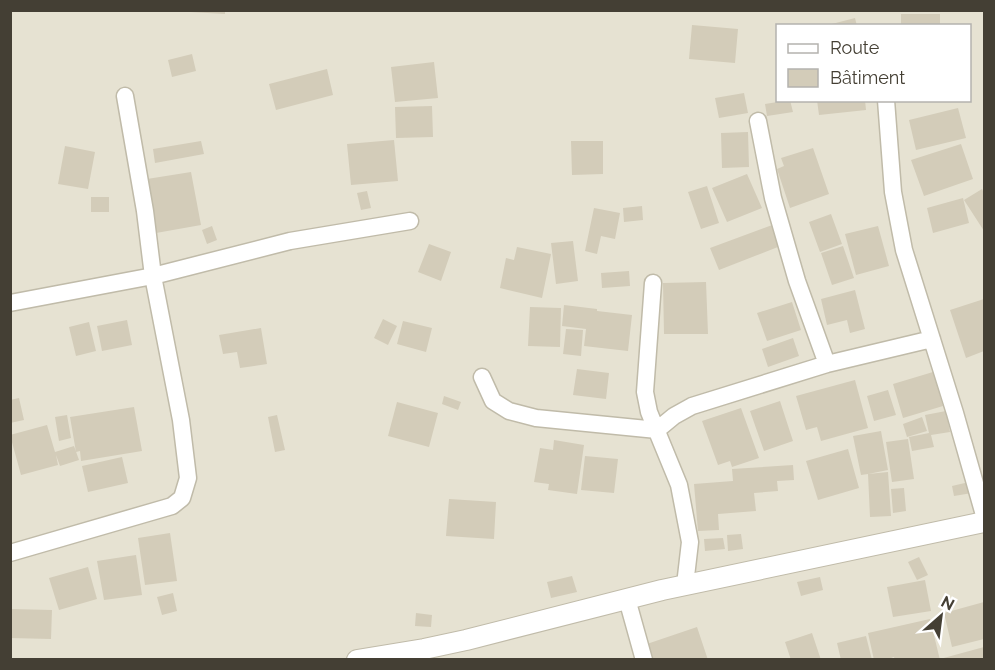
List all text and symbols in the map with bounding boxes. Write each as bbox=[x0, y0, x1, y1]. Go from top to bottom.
legend bbox=[776, 24, 971, 102]
text: Route bbox=[830, 37, 880, 58]
text: Bâtiment bbox=[830, 67, 905, 88]
north arrow bbox=[911, 586, 971, 646]
text: N bbox=[938, 592, 958, 614]

